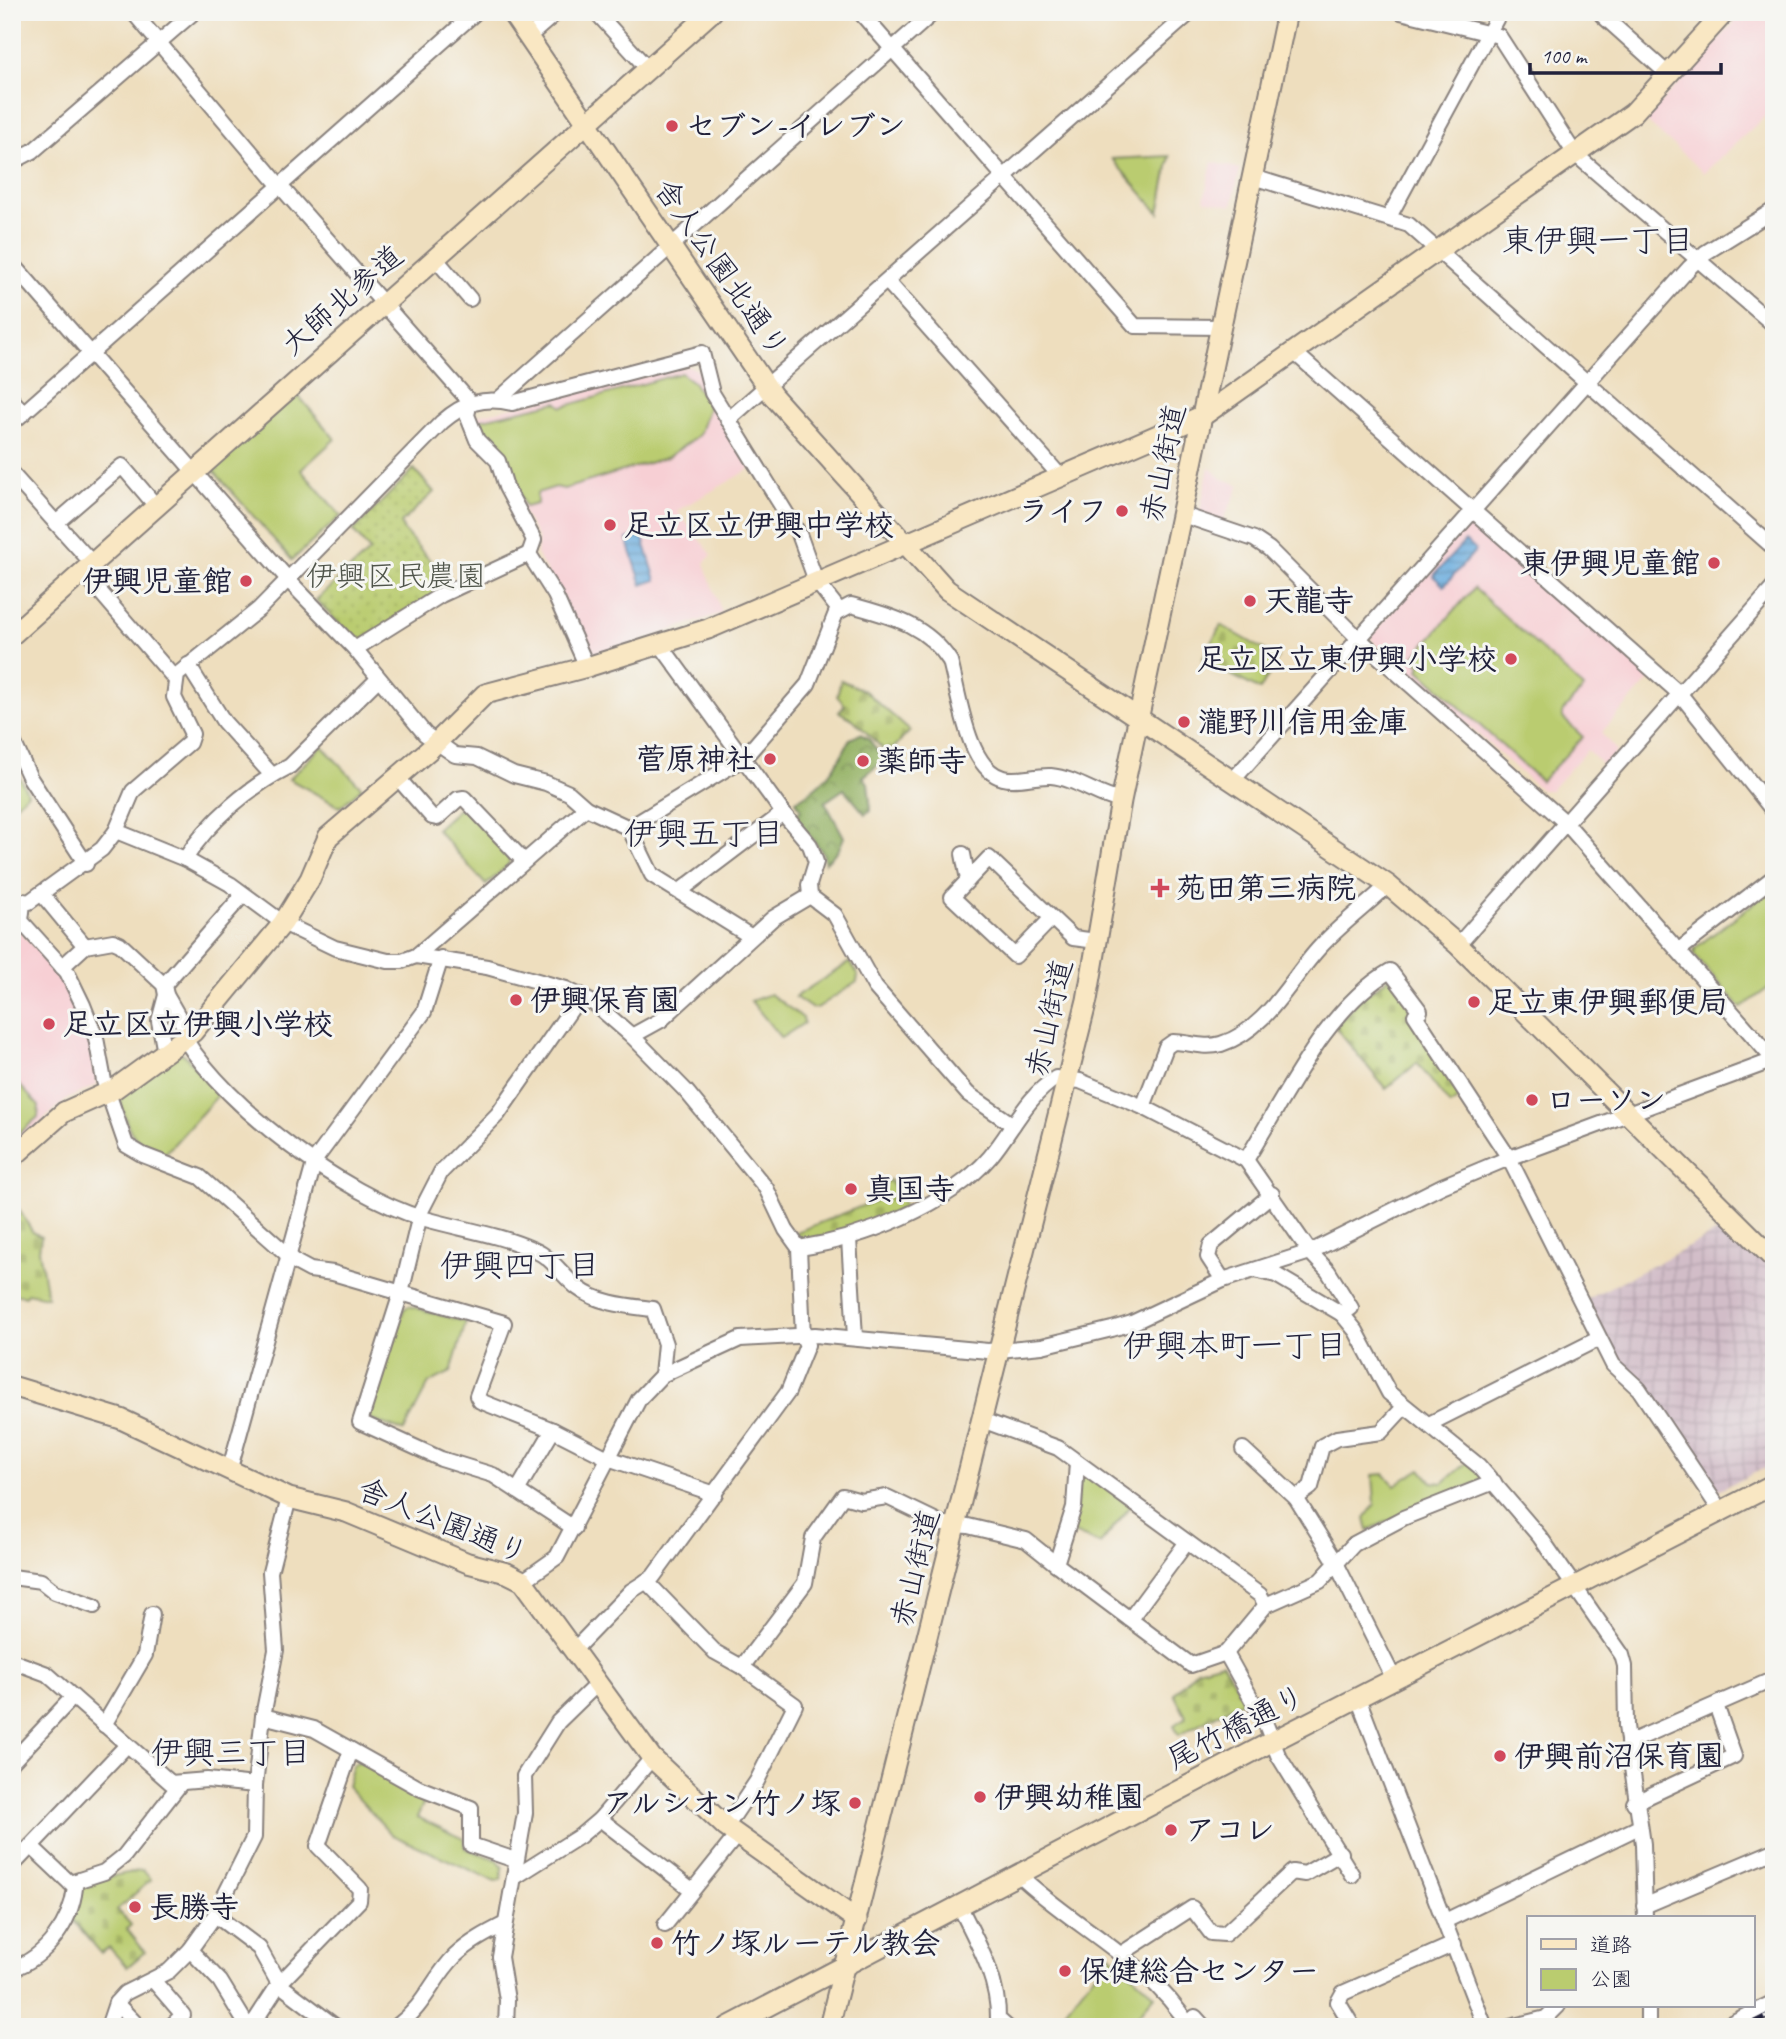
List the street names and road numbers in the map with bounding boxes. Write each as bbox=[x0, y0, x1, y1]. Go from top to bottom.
street label: 舎人公園北通り bbox=[646, 171, 798, 365]
street label: 大師北参道 bbox=[273, 236, 411, 364]
street label: 赤山街道 bbox=[1132, 400, 1194, 526]
street label: 赤山街道 bbox=[1017, 955, 1081, 1081]
street label: 舎人公園通り bbox=[352, 1470, 534, 1572]
street label: 赤山街道 bbox=[882, 1505, 948, 1631]
street label: 尾竹橋通り bbox=[1161, 1676, 1311, 1778]

